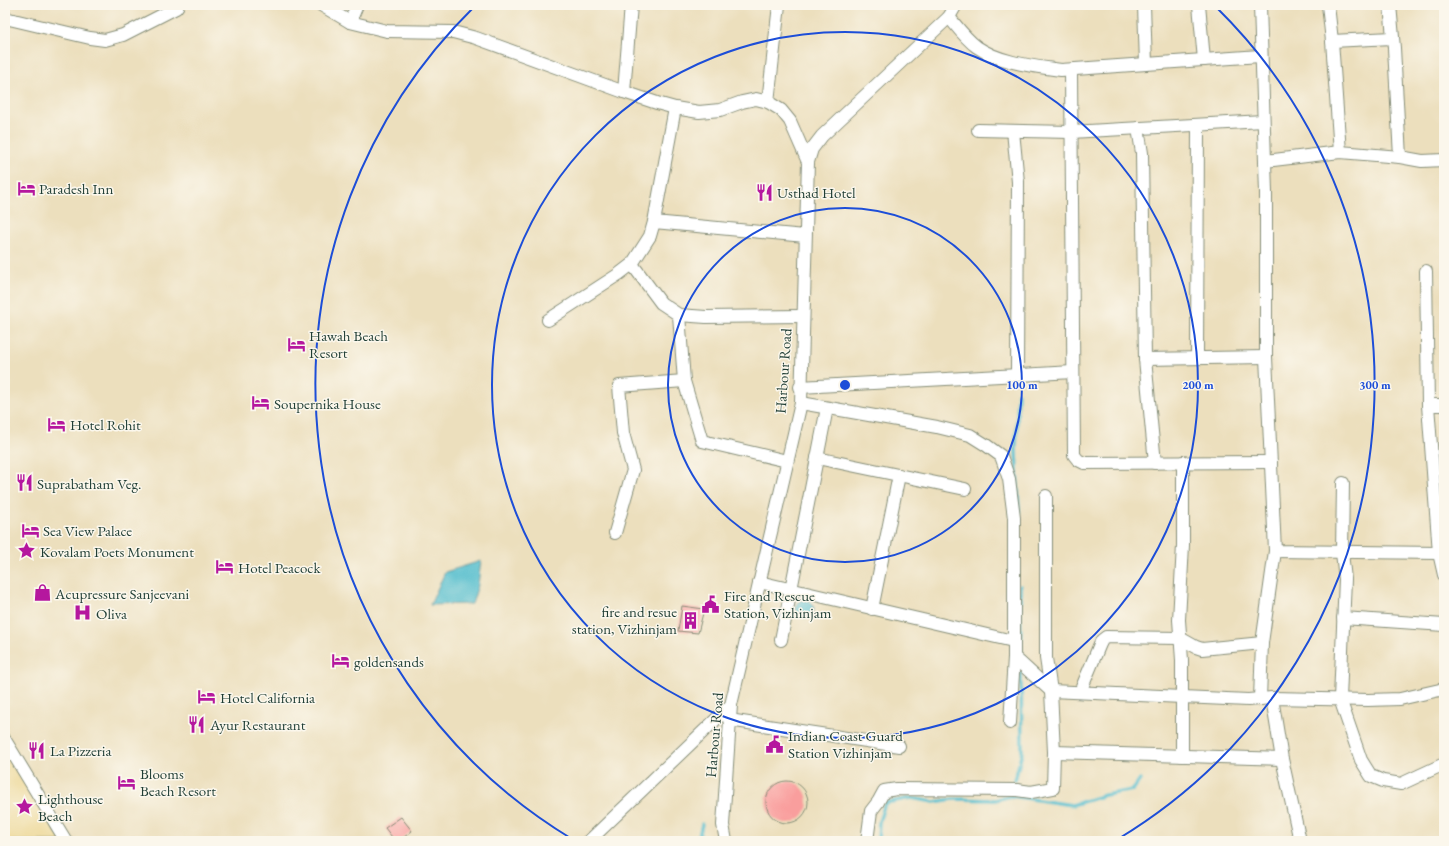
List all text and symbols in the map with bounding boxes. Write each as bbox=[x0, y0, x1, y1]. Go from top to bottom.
hotel icon: Paradesh Inn bbox=[16, 178, 36, 198]
place label: Paradesh Inn bbox=[39, 179, 114, 198]
restaurant icon: Usthad Hotel bbox=[754, 182, 774, 202]
place label: Usthad Hotel bbox=[777, 183, 856, 202]
place label: Hawah Beach Resort bbox=[309, 326, 388, 362]
street label: Harbour Road bbox=[771, 327, 795, 414]
hotel icon: Hawah Beach Resort bbox=[286, 334, 306, 354]
text: 100 m bbox=[1006, 377, 1038, 393]
text: 200 m bbox=[1182, 377, 1214, 393]
text: 300 m bbox=[1359, 377, 1391, 393]
centre of rings bbox=[838, 378, 852, 392]
hotel icon: Soupernika House bbox=[251, 393, 271, 413]
place label: Soupernika House bbox=[274, 394, 381, 413]
hotel icon: Hotel Rohit bbox=[47, 414, 67, 434]
place label: Hotel Rohit bbox=[70, 415, 141, 434]
restaurant icon: Suprabatham Veg. bbox=[14, 473, 34, 493]
place label: Suprabatham Veg. bbox=[37, 474, 142, 493]
hotel icon: Sea View Palace bbox=[20, 520, 40, 540]
place label: Sea View Palace bbox=[43, 521, 132, 540]
place icon: Kovalam Poets Monument bbox=[17, 541, 37, 561]
place label: Kovalam Poets Monument bbox=[40, 542, 194, 561]
hotel icon: Hotel Peacock bbox=[215, 557, 235, 577]
place label: Hotel Peacock bbox=[238, 558, 321, 577]
shop icon: Acupressure Sanjeevani bbox=[32, 583, 52, 603]
place label: Acupressure Sanjeevani bbox=[54, 584, 190, 603]
place label: Fire and Rescue Station, Vizhinjam bbox=[724, 586, 832, 622]
public building icon: Fire and Rescue Station, Vizhinjam bbox=[701, 594, 721, 614]
place label: fire and resue station, Vizhinjam bbox=[572, 602, 677, 638]
hospital icon: Oliva bbox=[73, 603, 93, 623]
place label: Oliva bbox=[96, 604, 127, 623]
building icon: fire and resue station, Vizhinjam bbox=[680, 610, 700, 630]
hotel icon: goldensands bbox=[331, 651, 351, 671]
place label: goldensands bbox=[354, 652, 424, 671]
hotel icon: Hotel California bbox=[197, 687, 217, 707]
place label: Hotel California bbox=[220, 688, 315, 707]
street label: Harbour Road bbox=[701, 691, 727, 778]
restaurant icon: Ayur Restaurant bbox=[187, 714, 207, 734]
place label: Ayur Restaurant bbox=[209, 715, 306, 734]
place label: Indian Coast Guard Station Vizhinjam bbox=[788, 726, 903, 762]
public building icon: Indian Coast Guard Station Vizhinjam bbox=[765, 734, 785, 754]
restaurant icon: La Pizzeria bbox=[27, 740, 47, 760]
place label: La Pizzeria bbox=[50, 741, 112, 760]
place label: Blooms Beach Resort bbox=[140, 764, 216, 800]
hotel icon: Blooms Beach Resort bbox=[117, 772, 137, 792]
place label: Lighthouse Beach bbox=[38, 789, 103, 825]
place icon: Lighthouse Beach bbox=[15, 797, 35, 817]

